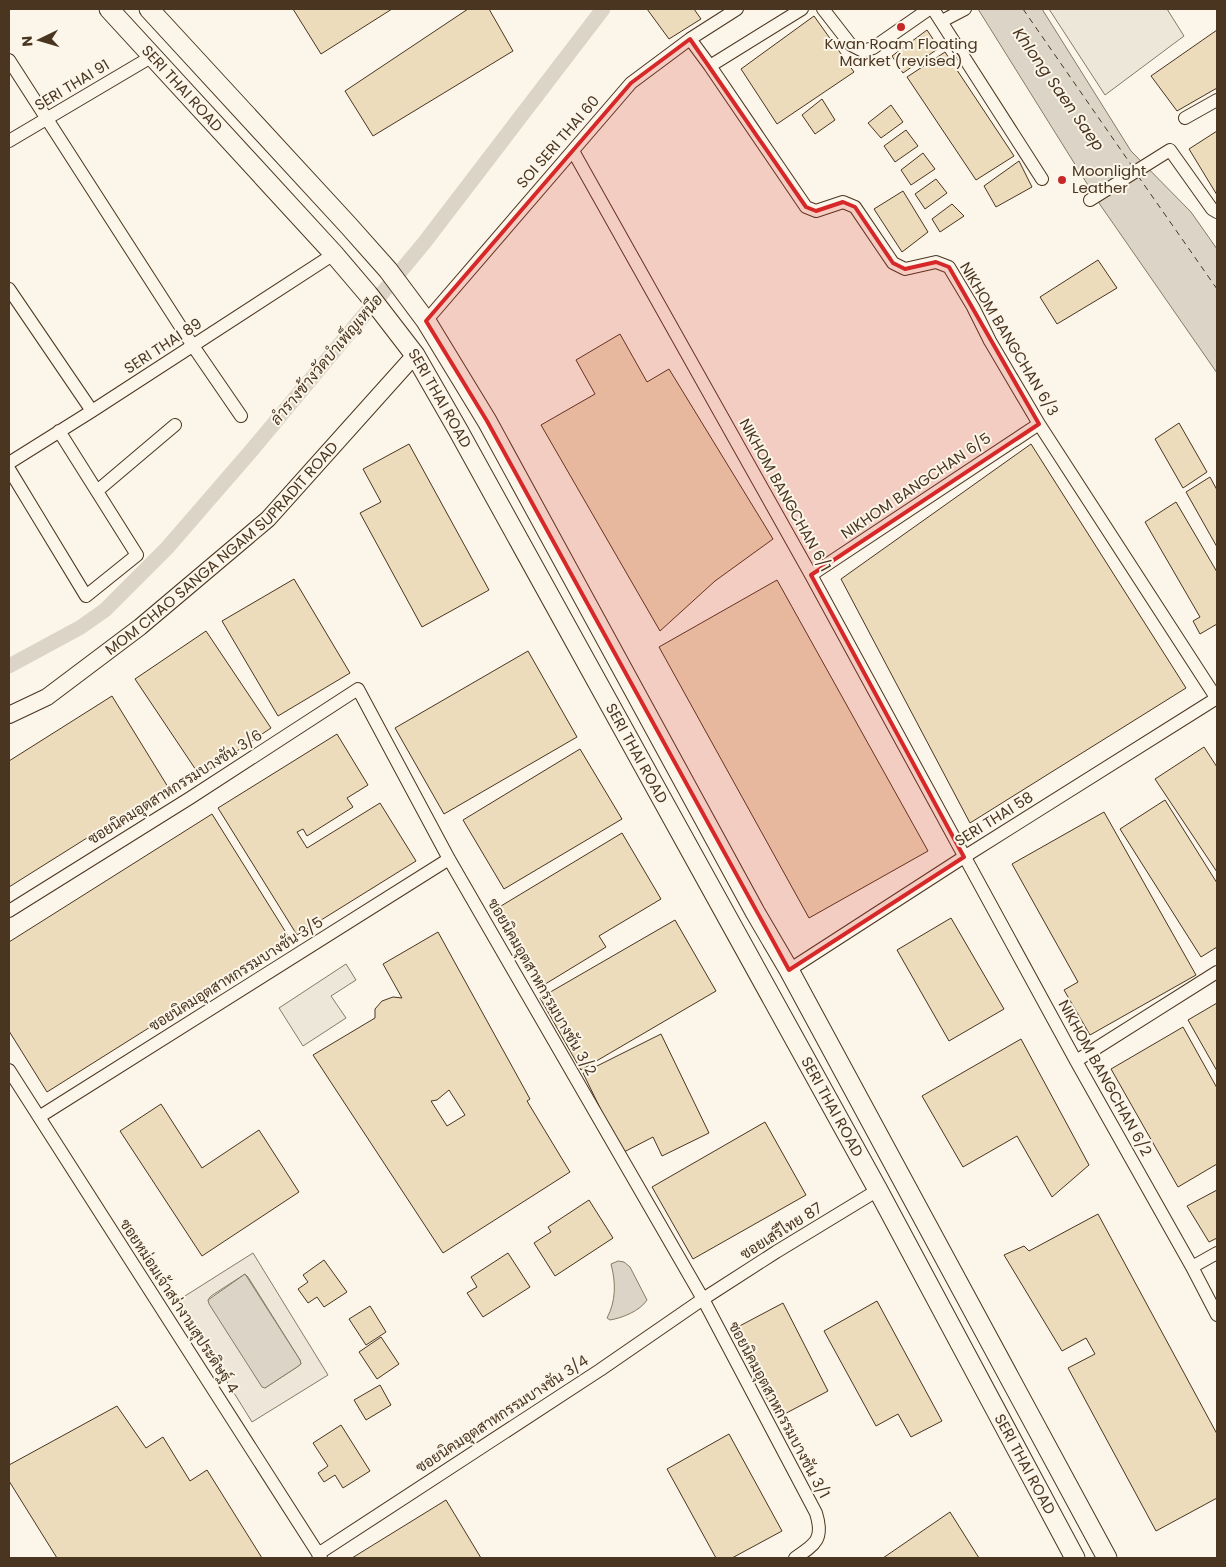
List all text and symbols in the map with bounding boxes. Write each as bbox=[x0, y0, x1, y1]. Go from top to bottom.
north arrow bbox=[15, 15, 65, 65]
marker: Kwan Roam Floating Market (revised) bbox=[895, 21, 907, 33]
water label: Khlong Saen Saep bbox=[1007, 23, 1110, 156]
place label: Kwan Roam Floating Market (revised) bbox=[824, 33, 978, 71]
text: N bbox=[17, 35, 37, 47]
street label: SERI THAI ROAD bbox=[137, 40, 228, 136]
street label: SERI THAI 91 bbox=[30, 54, 113, 115]
street label: SOI SERI THAI 60 bbox=[511, 91, 604, 193]
place label: Moonlight Leather bbox=[1072, 160, 1146, 198]
marker: Moonlight Leather bbox=[1056, 174, 1068, 186]
street label: NIKHOM BANGCHAN 6/3 bbox=[955, 258, 1064, 420]
water label: ลำรางข้างวัดบำเพ็ญเหนือ bbox=[263, 288, 388, 430]
street label: SERI THAI 89 bbox=[120, 313, 206, 378]
street label: SERI THAI ROAD bbox=[404, 344, 477, 452]
street label: NIKHOM BANGCHAN 6/1 bbox=[735, 414, 836, 575]
street label: NIKHOM BANGCHAN 6/5 bbox=[837, 428, 995, 544]
street label: MOM CHAO SANGA NGAM SUPRADIT ROAD bbox=[101, 437, 343, 660]
street label: SERI THAI ROAD bbox=[601, 699, 673, 807]
street label: ซอยนิคมอุตสาหกรรมบางชัน 3/6 bbox=[83, 724, 267, 850]
street label: SERI THAI 58 bbox=[951, 786, 1037, 851]
street label: ซอยนิคมอุตสาหกรรมบางชัน 3/2 bbox=[482, 894, 602, 1080]
street label: ซอยนิคมอุตสาหกรรมบางชัน 3/5 bbox=[144, 911, 328, 1037]
street label: NIKHOM BANGCHAN 6/2 bbox=[1054, 996, 1157, 1160]
street label: SERI THAI ROAD bbox=[796, 1053, 869, 1160]
street label: ซอยเสรีไทย 87 bbox=[736, 1197, 826, 1264]
street label: ซอยหม่อมเจ้าสง่างามสุประดิษฐ์ 4 bbox=[114, 1214, 244, 1398]
street label: ซอยนิคมอุตสาหกรรมบางชัน 3/1 bbox=[723, 1318, 835, 1502]
street label: ซอยนิคมอุตสาหกรรมบางชัน 3/4 bbox=[411, 1350, 593, 1478]
street label: SERI THAI ROAD bbox=[990, 1410, 1061, 1518]

